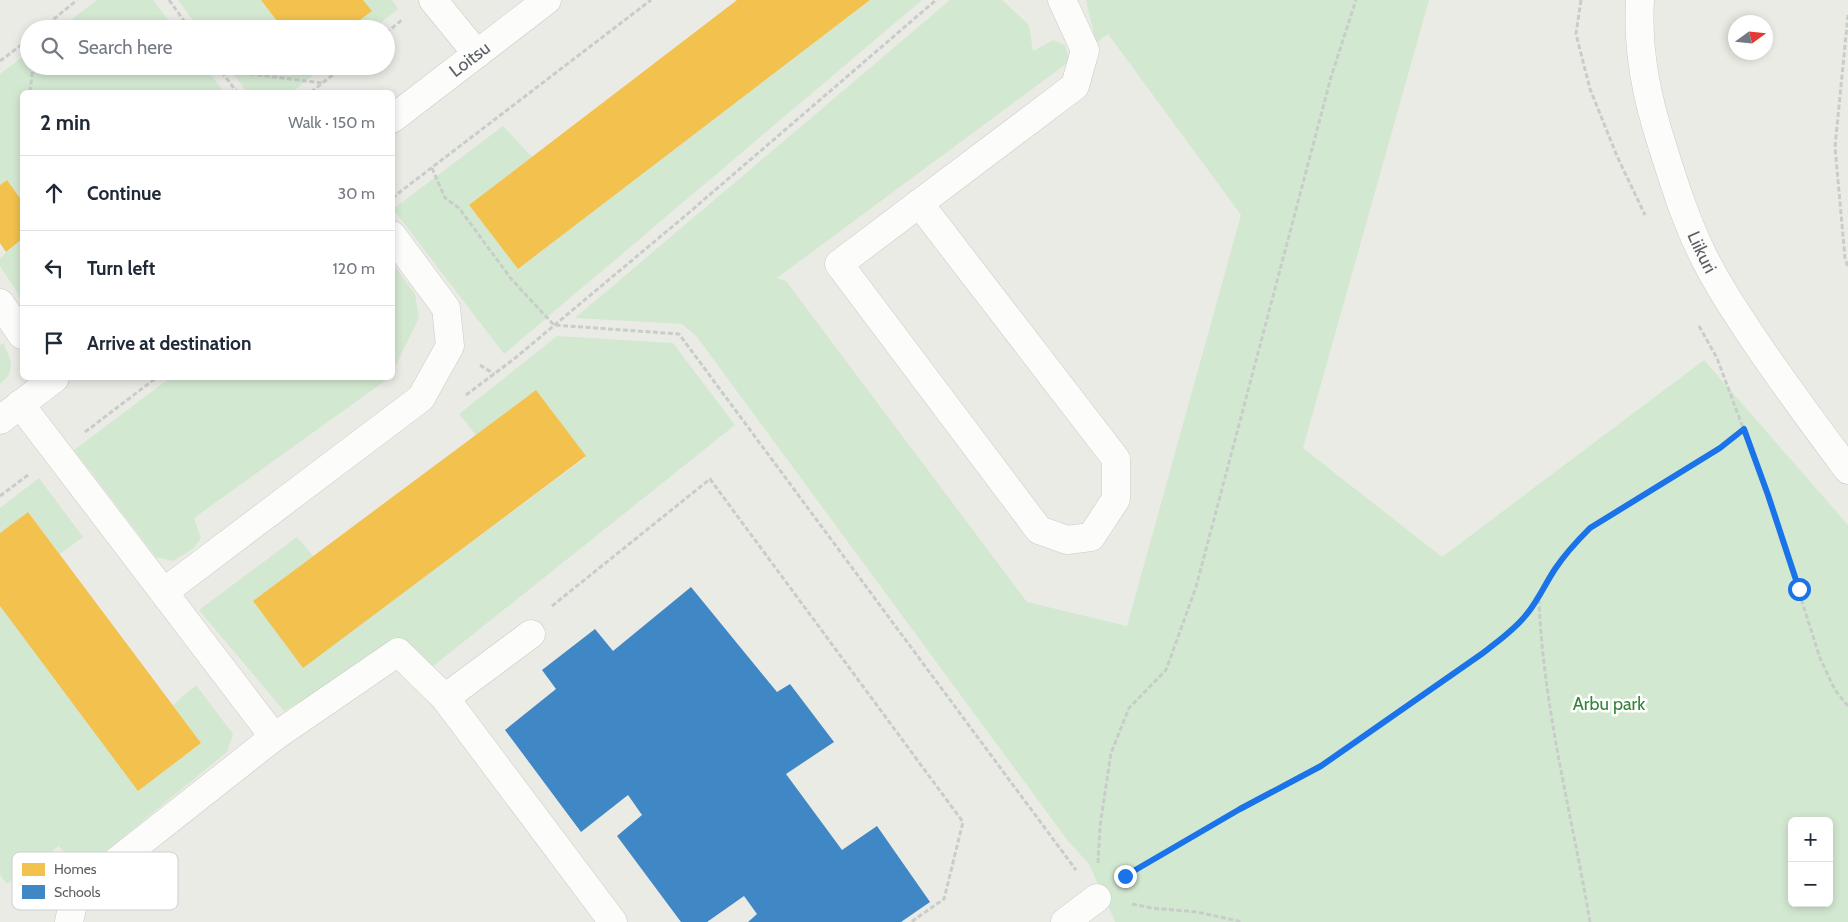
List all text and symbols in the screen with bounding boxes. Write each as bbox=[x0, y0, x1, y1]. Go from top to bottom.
north arrow bbox=[1728, 15, 1773, 60]
search box bbox=[20, 20, 395, 75]
icon: search bbox=[38, 34, 66, 62]
text: Search here bbox=[78, 36, 172, 59]
street label: Loitsu bbox=[445, 37, 494, 82]
text: 2 min bbox=[40, 110, 91, 135]
text: Walk · 150 m bbox=[288, 113, 375, 132]
icon: ahead bbox=[40, 179, 68, 207]
text: Continue bbox=[87, 182, 161, 205]
text: 30 m bbox=[338, 184, 375, 203]
street label: Liikuri bbox=[1682, 228, 1721, 277]
icon: left bbox=[40, 254, 68, 282]
text: Turn left bbox=[87, 257, 155, 280]
text: 120 m bbox=[333, 259, 375, 278]
icon: arrive bbox=[40, 329, 68, 357]
text: Arrive at destination bbox=[87, 332, 251, 355]
route start bbox=[1788, 578, 1811, 601]
park label: Arbu park bbox=[1573, 693, 1646, 715]
map controls bbox=[1788, 817, 1833, 907]
button: + bbox=[1788, 817, 1833, 862]
legend bbox=[12, 852, 178, 910]
text: Homes bbox=[54, 860, 97, 878]
button: − bbox=[1788, 862, 1833, 907]
route end bbox=[1114, 865, 1137, 888]
text: Schools bbox=[54, 883, 101, 901]

